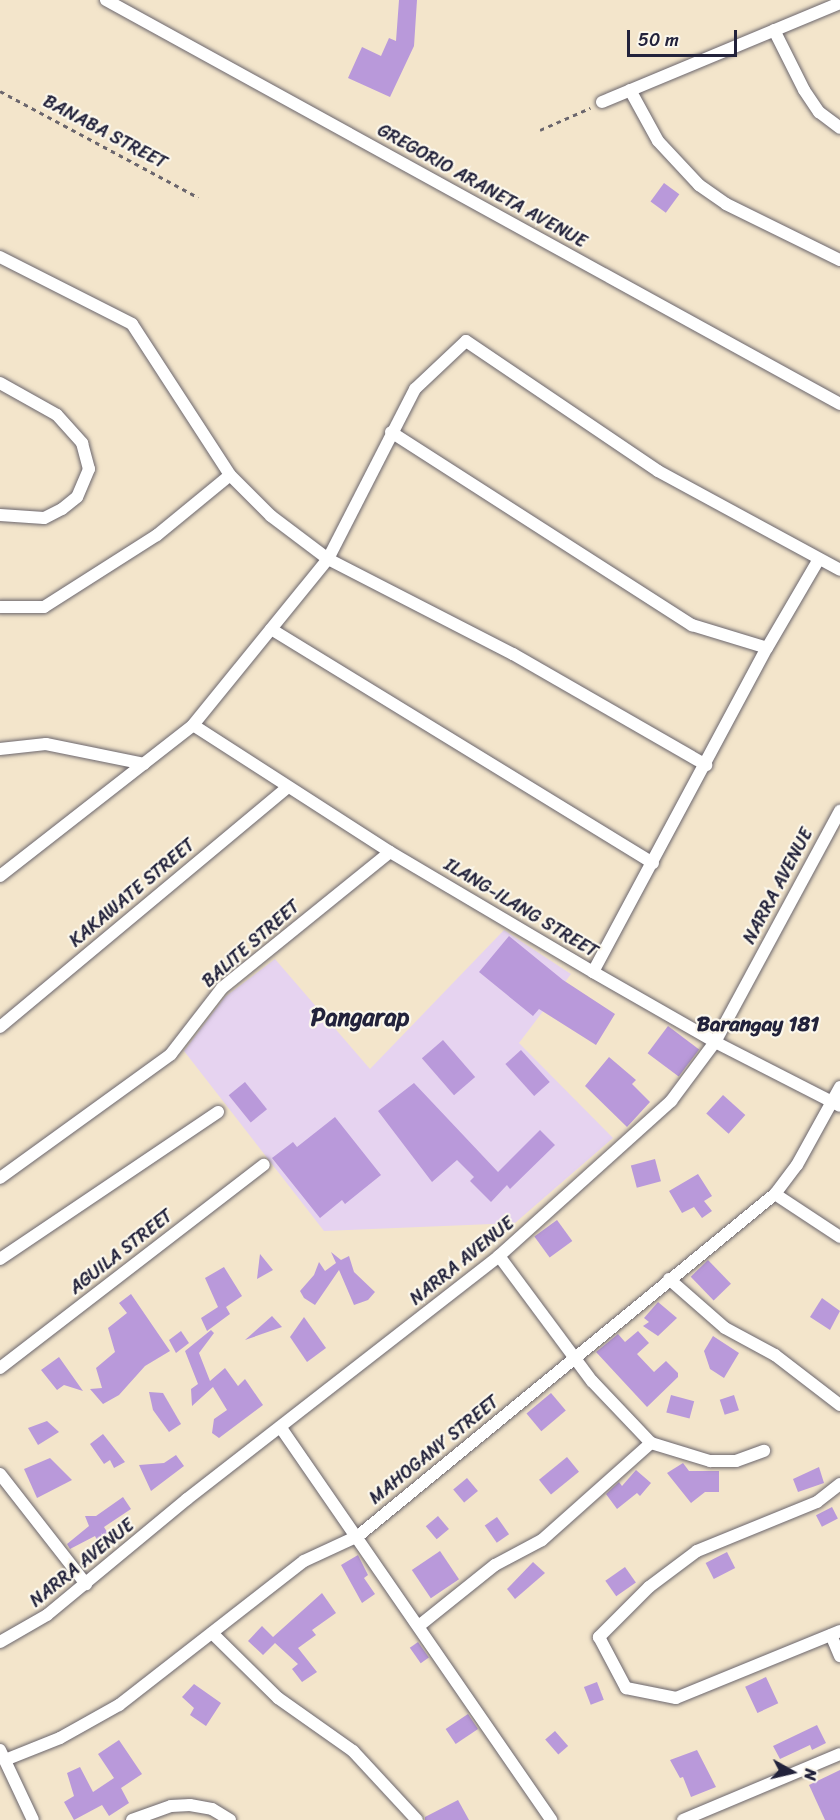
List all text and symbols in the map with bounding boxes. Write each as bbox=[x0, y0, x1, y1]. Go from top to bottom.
scale bar bbox=[630, 18, 740, 56]
text: 50 m bbox=[638, 24, 679, 56]
street label: BANABA STREET bbox=[39, 90, 171, 174]
street label: GREGORIO ARANETA AVENUE bbox=[374, 120, 590, 252]
street label: NARRA AVENUE bbox=[738, 824, 818, 948]
street label: KAKAWATE STREET bbox=[65, 834, 199, 952]
street label: ILANG-ILANG STREET bbox=[440, 854, 602, 962]
street label: BALITE STREET bbox=[198, 896, 304, 992]
district label: Pangarap bbox=[311, 1004, 409, 1032]
district label: Barangay 181 bbox=[697, 1011, 819, 1037]
street label: AGUILA STREET bbox=[64, 1204, 178, 1300]
street label: NARRA AVENUE bbox=[405, 1212, 519, 1310]
street label: MAHOGANY STREET bbox=[364, 1390, 504, 1510]
street label: NARRA AVENUE bbox=[25, 1514, 139, 1612]
north arrow bbox=[762, 1742, 822, 1802]
text: N bbox=[795, 1767, 825, 1782]

